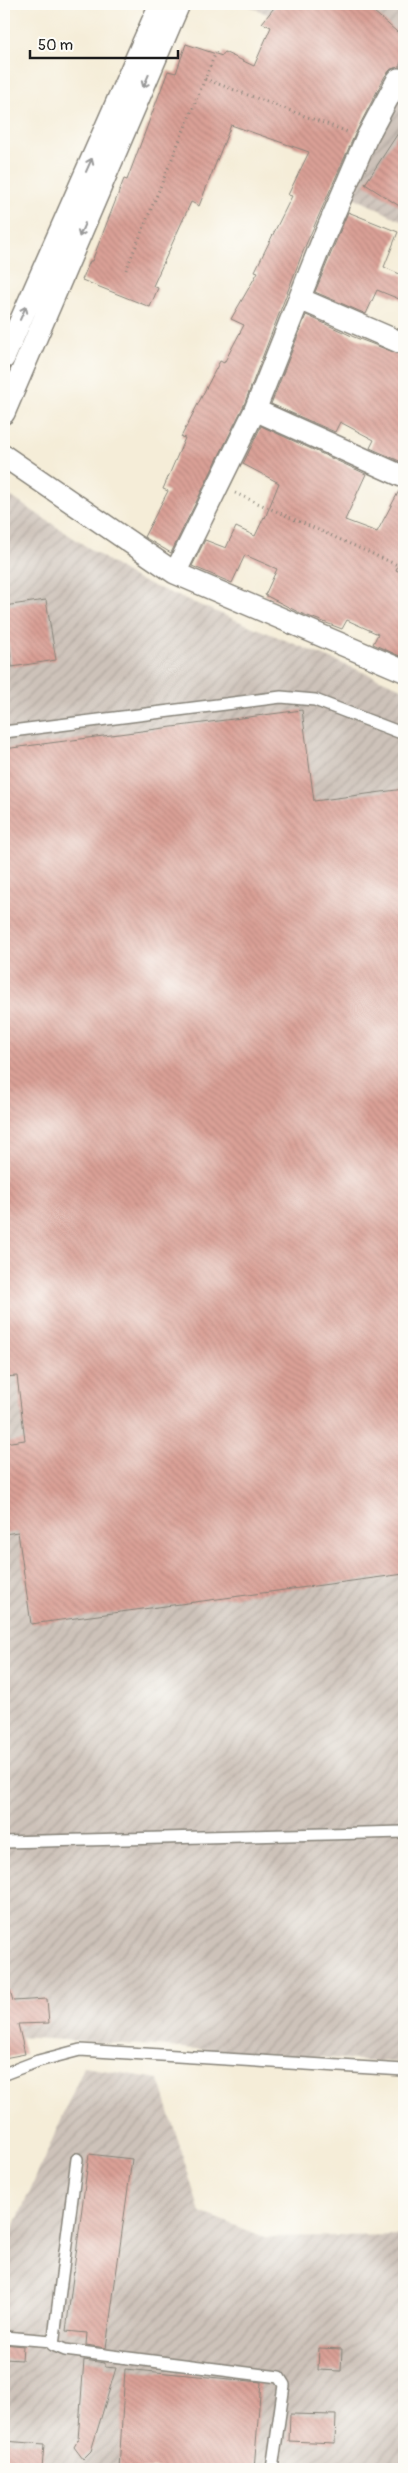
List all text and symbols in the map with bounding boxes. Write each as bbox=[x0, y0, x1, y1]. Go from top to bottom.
scale bar bbox=[30, 28, 178, 60]
text: 50 m bbox=[38, 36, 73, 55]
one-way arrow bbox=[141, 73, 150, 88]
one-way arrow bbox=[85, 158, 95, 173]
one-way arrow bbox=[77, 222, 86, 237]
one-way arrow bbox=[19, 306, 29, 321]

